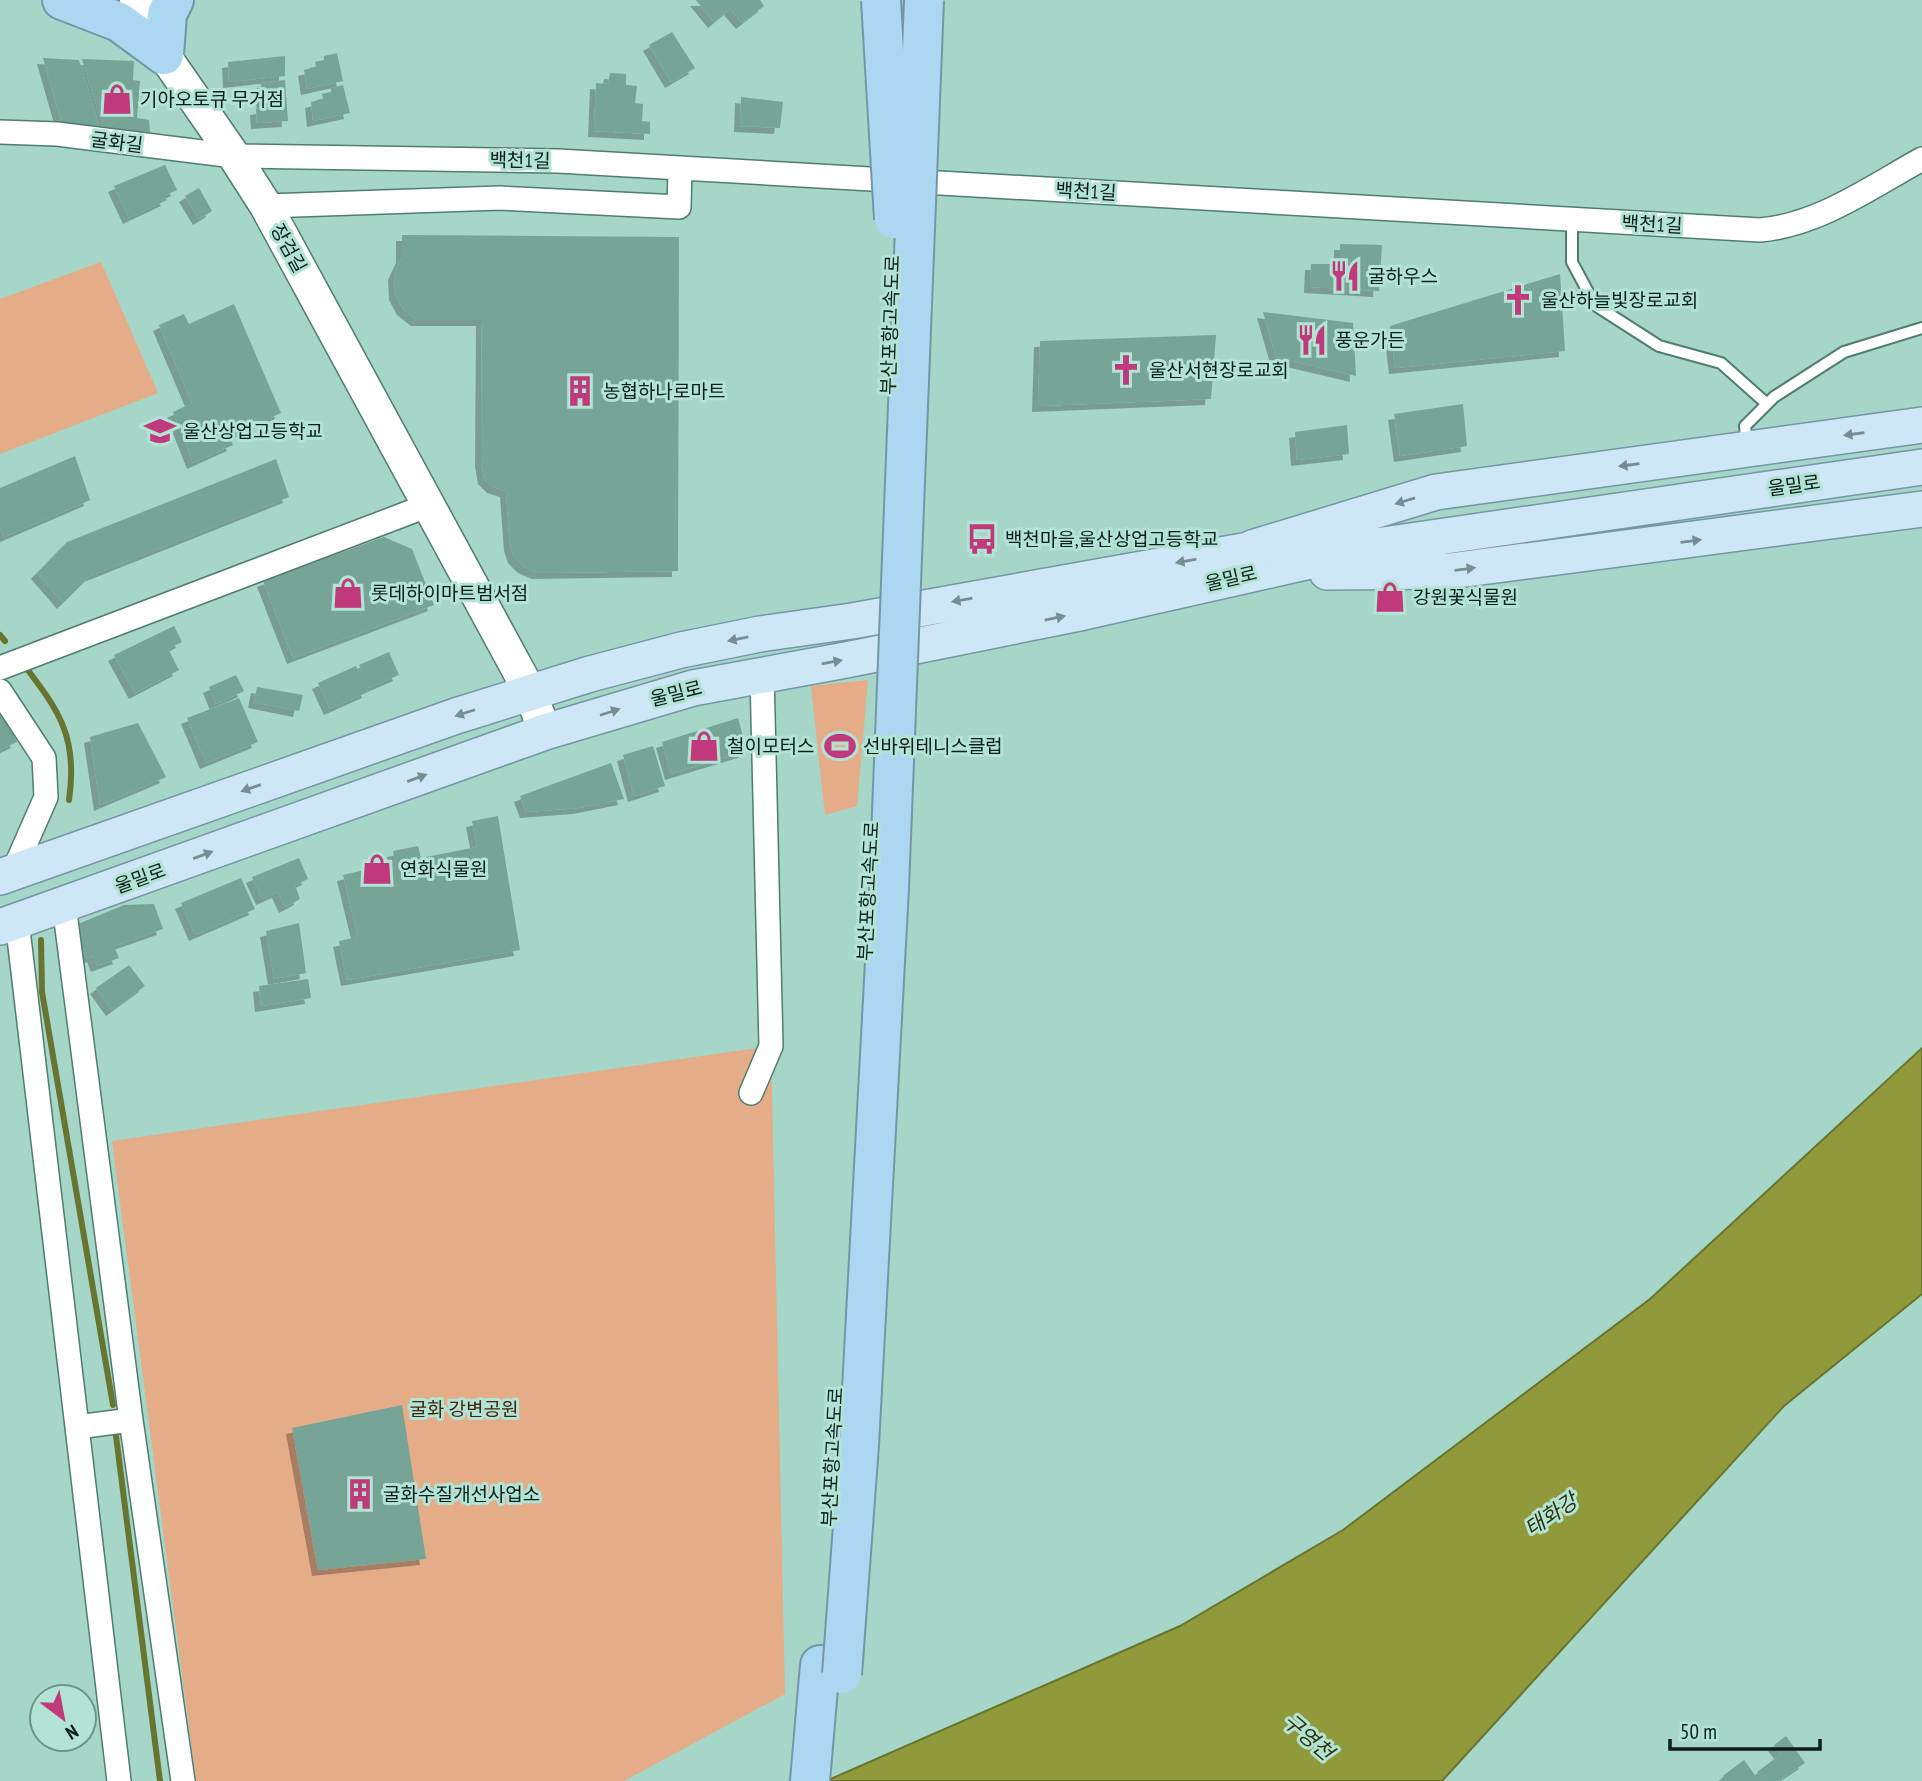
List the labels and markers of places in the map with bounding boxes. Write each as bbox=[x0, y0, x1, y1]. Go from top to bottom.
shop icon: 기아오토큐 무거점 bbox=[100, 82, 134, 116]
place label: 기아오토큐 무거점 bbox=[140, 87, 284, 111]
restaurant icon: 굴하우스 bbox=[1328, 259, 1362, 293]
place label: 굴하우스 bbox=[1368, 264, 1438, 288]
church icon: 울산하늘빛장로교회 bbox=[1501, 283, 1535, 317]
place label: 울산하늘빛장로교회 bbox=[1541, 288, 1698, 312]
restaurant icon: 풍운가든 bbox=[1295, 323, 1329, 357]
place label: 풍운가든 bbox=[1335, 328, 1405, 352]
church icon: 울산서현장로교회 bbox=[1109, 353, 1143, 387]
place label: 울산서현장로교회 bbox=[1149, 358, 1289, 382]
building icon: 농협하나로마트 bbox=[563, 374, 597, 408]
place label: 농협하나로마트 bbox=[603, 379, 725, 403]
school or university icon: 울산상업고등학교 bbox=[143, 414, 177, 448]
place label: 울산상업고등학교 bbox=[183, 419, 323, 443]
bus stop icon: 백천마을,울산상업고등학교 bbox=[965, 522, 999, 556]
place label: 백천마을,울산상업고등학교 bbox=[1005, 527, 1218, 551]
shop icon: 롯데하이마트범서점 bbox=[331, 576, 365, 610]
shop icon: 강원꽃식물원 bbox=[1373, 580, 1407, 614]
place label: 롯데하이마트범서점 bbox=[371, 581, 528, 605]
place label: 강원꽃식물원 bbox=[1413, 585, 1518, 609]
shop icon: 철이모터스 bbox=[687, 729, 721, 763]
sports icon: 선바위테니스클럽 bbox=[823, 729, 857, 763]
place label: 철이모터스 bbox=[727, 734, 814, 758]
place label: 선바위테니스클럽 bbox=[863, 734, 1003, 758]
shop icon: 연화식물원 bbox=[360, 852, 394, 886]
place label: 연화식물원 bbox=[400, 857, 487, 881]
building icon: 굴화수질개선사업소 bbox=[343, 1477, 377, 1511]
place label: 굴화수질개선사업소 bbox=[383, 1482, 540, 1506]

